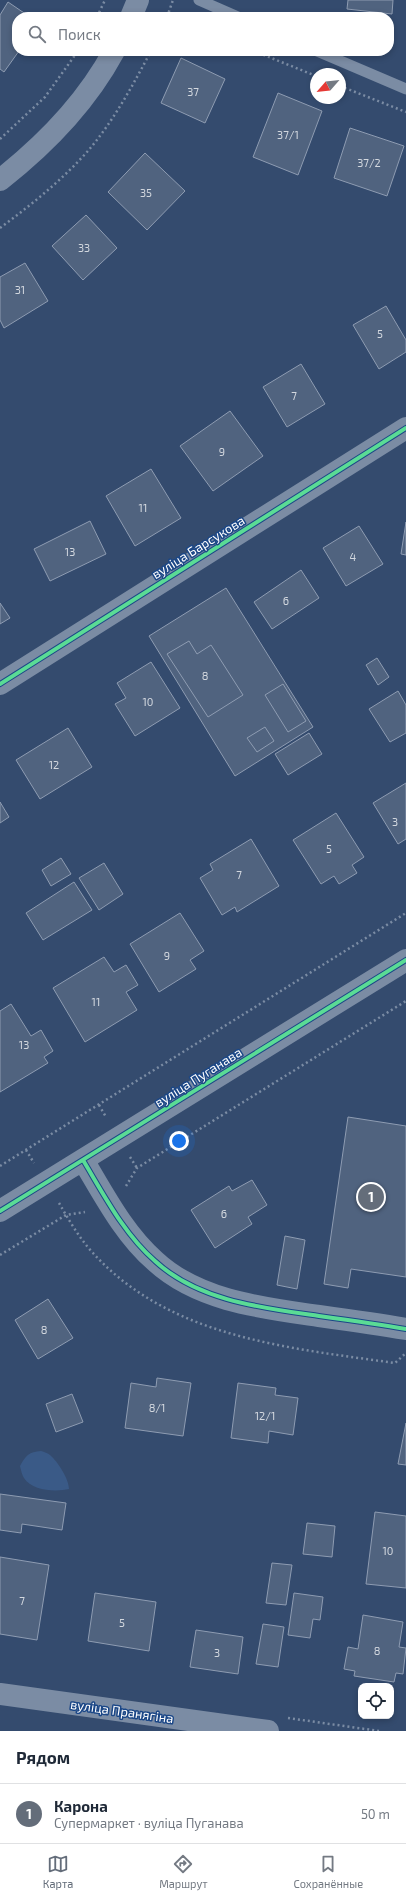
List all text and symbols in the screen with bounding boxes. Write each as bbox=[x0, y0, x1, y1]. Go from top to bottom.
search box bbox=[12, 12, 394, 56]
icon: search bbox=[26, 23, 48, 45]
text: Поиск bbox=[58, 25, 101, 43]
north arrow bbox=[310, 68, 346, 104]
house number: 37 bbox=[187, 85, 199, 98]
house number: 37/1 bbox=[277, 128, 299, 141]
house number: 37/2 bbox=[357, 156, 381, 169]
house number: 35 bbox=[140, 186, 152, 199]
house number: 33 bbox=[78, 241, 90, 254]
house number: 31 bbox=[15, 283, 25, 296]
house number: 5 bbox=[377, 327, 383, 340]
house number: 7 bbox=[291, 389, 297, 402]
house number: 9 bbox=[219, 445, 225, 458]
house number: 11 bbox=[139, 501, 147, 514]
street label: вуліца Барсукова bbox=[149, 512, 247, 582]
house number: 13 bbox=[65, 545, 75, 558]
house number: 4 bbox=[350, 550, 357, 563]
house number: 6 bbox=[283, 594, 289, 607]
house number: 8 bbox=[202, 669, 208, 682]
house number: 10 bbox=[142, 695, 154, 708]
house number: 12 bbox=[49, 758, 59, 771]
house number: 3 bbox=[392, 815, 398, 828]
house number: 5 bbox=[326, 842, 332, 855]
house number: 7 bbox=[236, 868, 242, 881]
house number: 9 bbox=[164, 949, 170, 962]
house number: 11 bbox=[92, 995, 100, 1008]
house number: 13 bbox=[19, 1038, 29, 1051]
street label: вуліца Пуганава bbox=[151, 1044, 245, 1110]
your location bbox=[169, 1131, 189, 1151]
pin: 1 bbox=[358, 1182, 384, 1212]
house number: 6 bbox=[221, 1207, 227, 1220]
house number: 8 bbox=[41, 1323, 47, 1336]
house number: 8/1 bbox=[149, 1401, 165, 1414]
house number: 12/1 bbox=[255, 1409, 275, 1422]
house number: 10 bbox=[382, 1544, 394, 1557]
house number: 7 bbox=[19, 1594, 25, 1607]
house number: 5 bbox=[119, 1616, 125, 1629]
house number: 8 bbox=[374, 1644, 380, 1657]
house number: 3 bbox=[214, 1646, 220, 1659]
map controls bbox=[358, 1683, 394, 1719]
button: locate bbox=[358, 1683, 394, 1719]
street label: вуліца Пранягіна bbox=[69, 1696, 175, 1726]
text: Рядом bbox=[16, 1747, 70, 1767]
text: Карона bbox=[54, 1797, 108, 1815]
text: 1 bbox=[26, 1806, 32, 1822]
text: 50 m bbox=[361, 1806, 390, 1822]
text: Супермаркет · вуліца Пуганава bbox=[54, 1815, 244, 1831]
tab: Карта bbox=[43, 1853, 73, 1890]
tab: Маршрут bbox=[159, 1853, 208, 1890]
tab: Сохранённые bbox=[293, 1853, 363, 1890]

